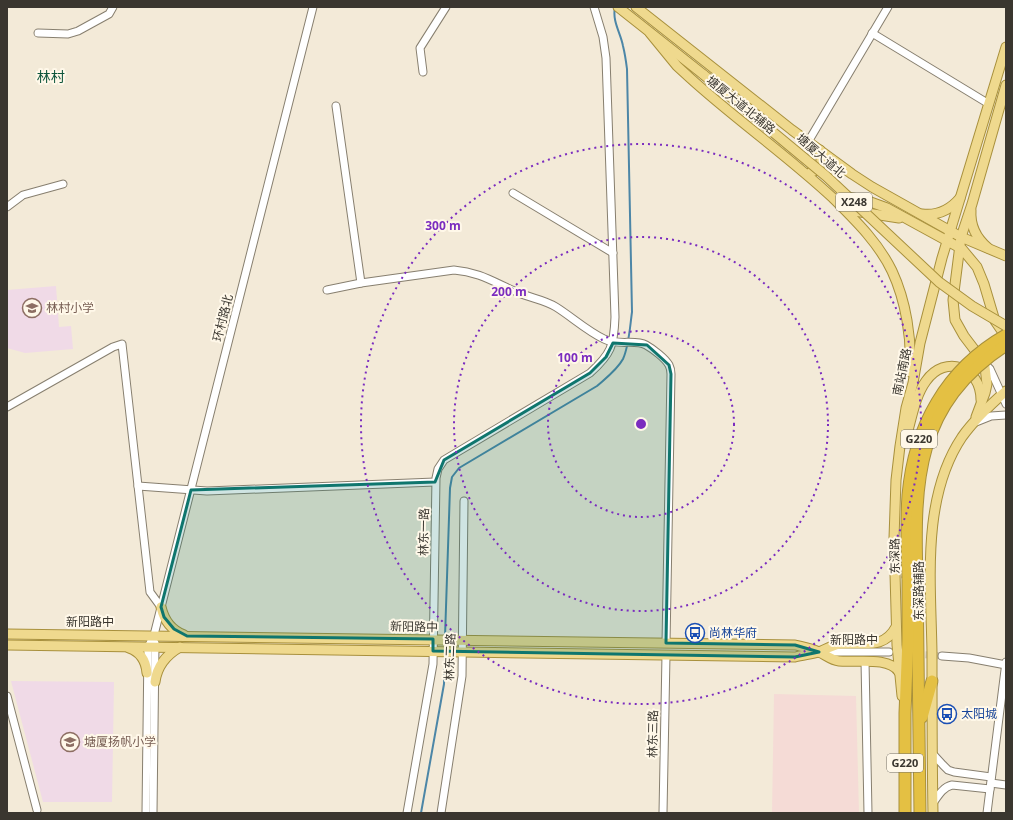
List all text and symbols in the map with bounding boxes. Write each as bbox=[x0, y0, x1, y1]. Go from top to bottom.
district label: 林村 bbox=[37, 67, 65, 86]
street label: 塘厦大道北辅路 bbox=[703, 72, 779, 138]
street label: 塘厦大道北 bbox=[793, 130, 850, 182]
road number: X248 bbox=[836, 193, 872, 211]
text: 300 m bbox=[425, 217, 461, 234]
text: 200 m bbox=[491, 283, 527, 300]
street label: 环村路北 bbox=[208, 293, 237, 343]
school or university icon: 林村小学 bbox=[21, 297, 43, 319]
place label: 林村小学 bbox=[46, 299, 94, 316]
street label: 南站南路 bbox=[888, 347, 915, 397]
text: 100 m bbox=[557, 349, 593, 366]
centre of rings bbox=[634, 417, 648, 431]
road number: G220 bbox=[901, 430, 937, 448]
street label: 林东一路 bbox=[415, 508, 432, 556]
street label: 东深路 bbox=[886, 538, 903, 574]
street label: 东深路辅路 bbox=[910, 561, 927, 621]
street label: 新阳路中 bbox=[66, 613, 114, 630]
street label: 新阳路中 bbox=[390, 618, 438, 635]
bus stop icon: 尚林华府 bbox=[684, 622, 706, 644]
place label: 尚林华府 bbox=[709, 624, 757, 641]
street label: 新阳路中 bbox=[830, 631, 878, 648]
street label: 林东二路 bbox=[440, 633, 459, 681]
bus stop icon: 太阳城 bbox=[936, 703, 958, 725]
place label: 太阳城 bbox=[961, 705, 997, 722]
street label: 林东三路 bbox=[644, 710, 661, 758]
school or university icon: 塘厦扬帆小学 bbox=[59, 731, 81, 753]
place label: 塘厦扬帆小学 bbox=[84, 733, 156, 750]
road number: G220 bbox=[887, 754, 923, 772]

